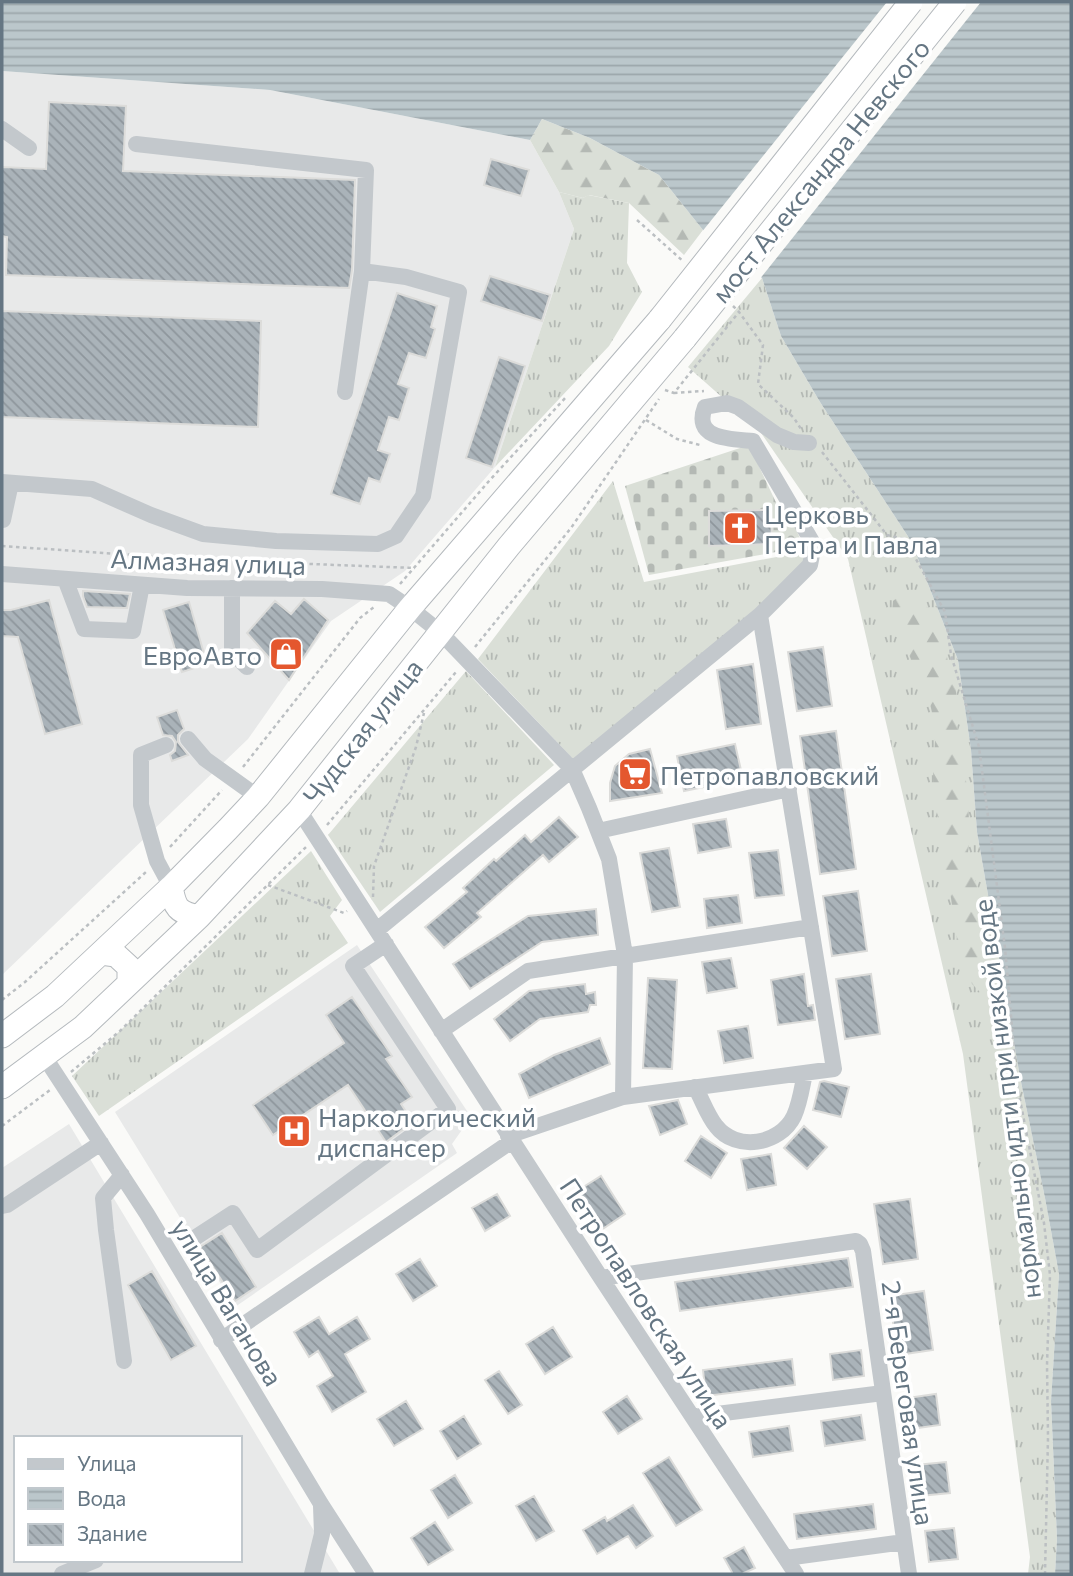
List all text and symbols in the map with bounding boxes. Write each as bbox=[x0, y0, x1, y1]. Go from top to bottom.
street label: мост Александра Невского bbox=[704, 32, 936, 308]
place label: Церковь Петра и Павла bbox=[764, 498, 938, 559]
church icon: Церковь Петра и Павла bbox=[721, 509, 759, 547]
street label: Алмазная улица bbox=[110, 542, 306, 580]
shop icon: ЕвроАвто bbox=[267, 635, 305, 673]
place label: ЕвроАвто bbox=[143, 639, 262, 670]
street label: Чудская улица bbox=[296, 652, 428, 810]
supermarket icon: Петропавловский bbox=[616, 755, 654, 793]
place label: Петропавловский bbox=[660, 759, 879, 790]
street label: нормально идти при низкой воде bbox=[966, 897, 1046, 1301]
place label: Наркологический диспансер bbox=[318, 1101, 536, 1162]
hospital icon: Наркологический диспансер bbox=[275, 1112, 313, 1150]
street label: Петропавловская улица bbox=[554, 1172, 740, 1434]
street label: улица Ваганова bbox=[166, 1213, 290, 1391]
street label: 2-я Береговая улица bbox=[876, 1279, 942, 1527]
legend bbox=[14, 1436, 242, 1562]
text: Улица bbox=[77, 1450, 136, 1475]
text: Вода bbox=[77, 1485, 126, 1510]
text: Здание bbox=[77, 1520, 147, 1545]

